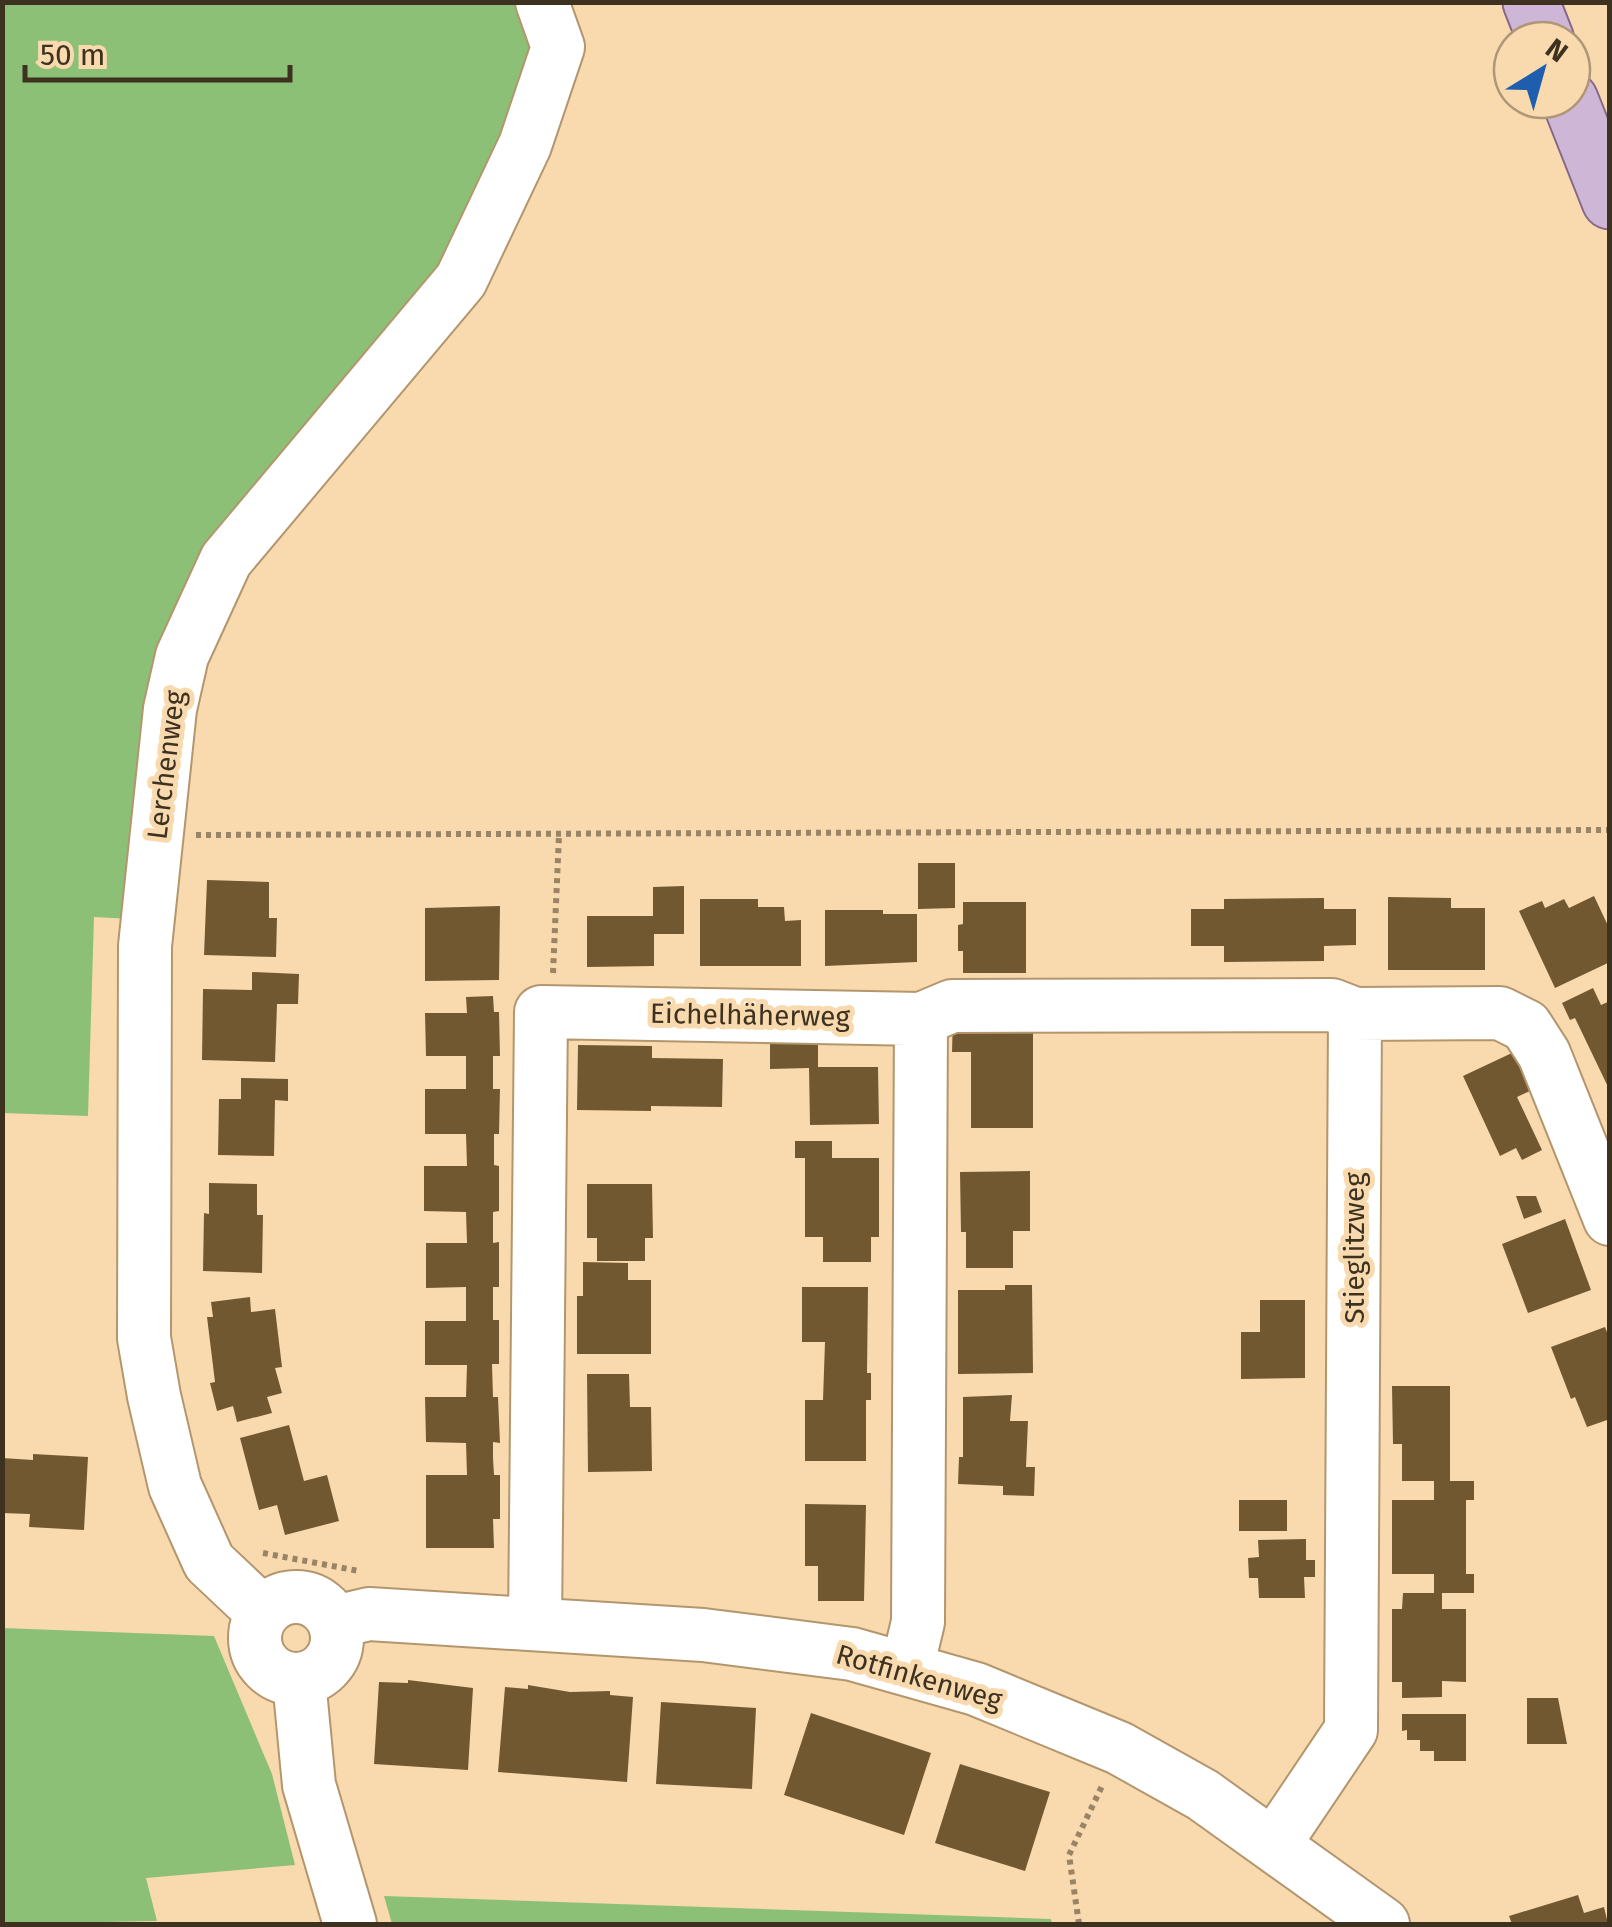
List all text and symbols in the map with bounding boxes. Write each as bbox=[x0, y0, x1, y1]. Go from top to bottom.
scale bar bbox=[25, 20, 290, 82]
north arrow bbox=[1492, 20, 1592, 120]
text: N bbox=[1539, 32, 1574, 69]
text: 50 m bbox=[40, 37, 105, 73]
street label: Lerchenweg bbox=[140, 688, 192, 841]
street label: Eichelhäherweg bbox=[650, 997, 851, 1033]
street label: Stieglitzweg bbox=[1338, 1172, 1371, 1324]
street label: Rotfinkenweg bbox=[832, 1638, 1006, 1717]

